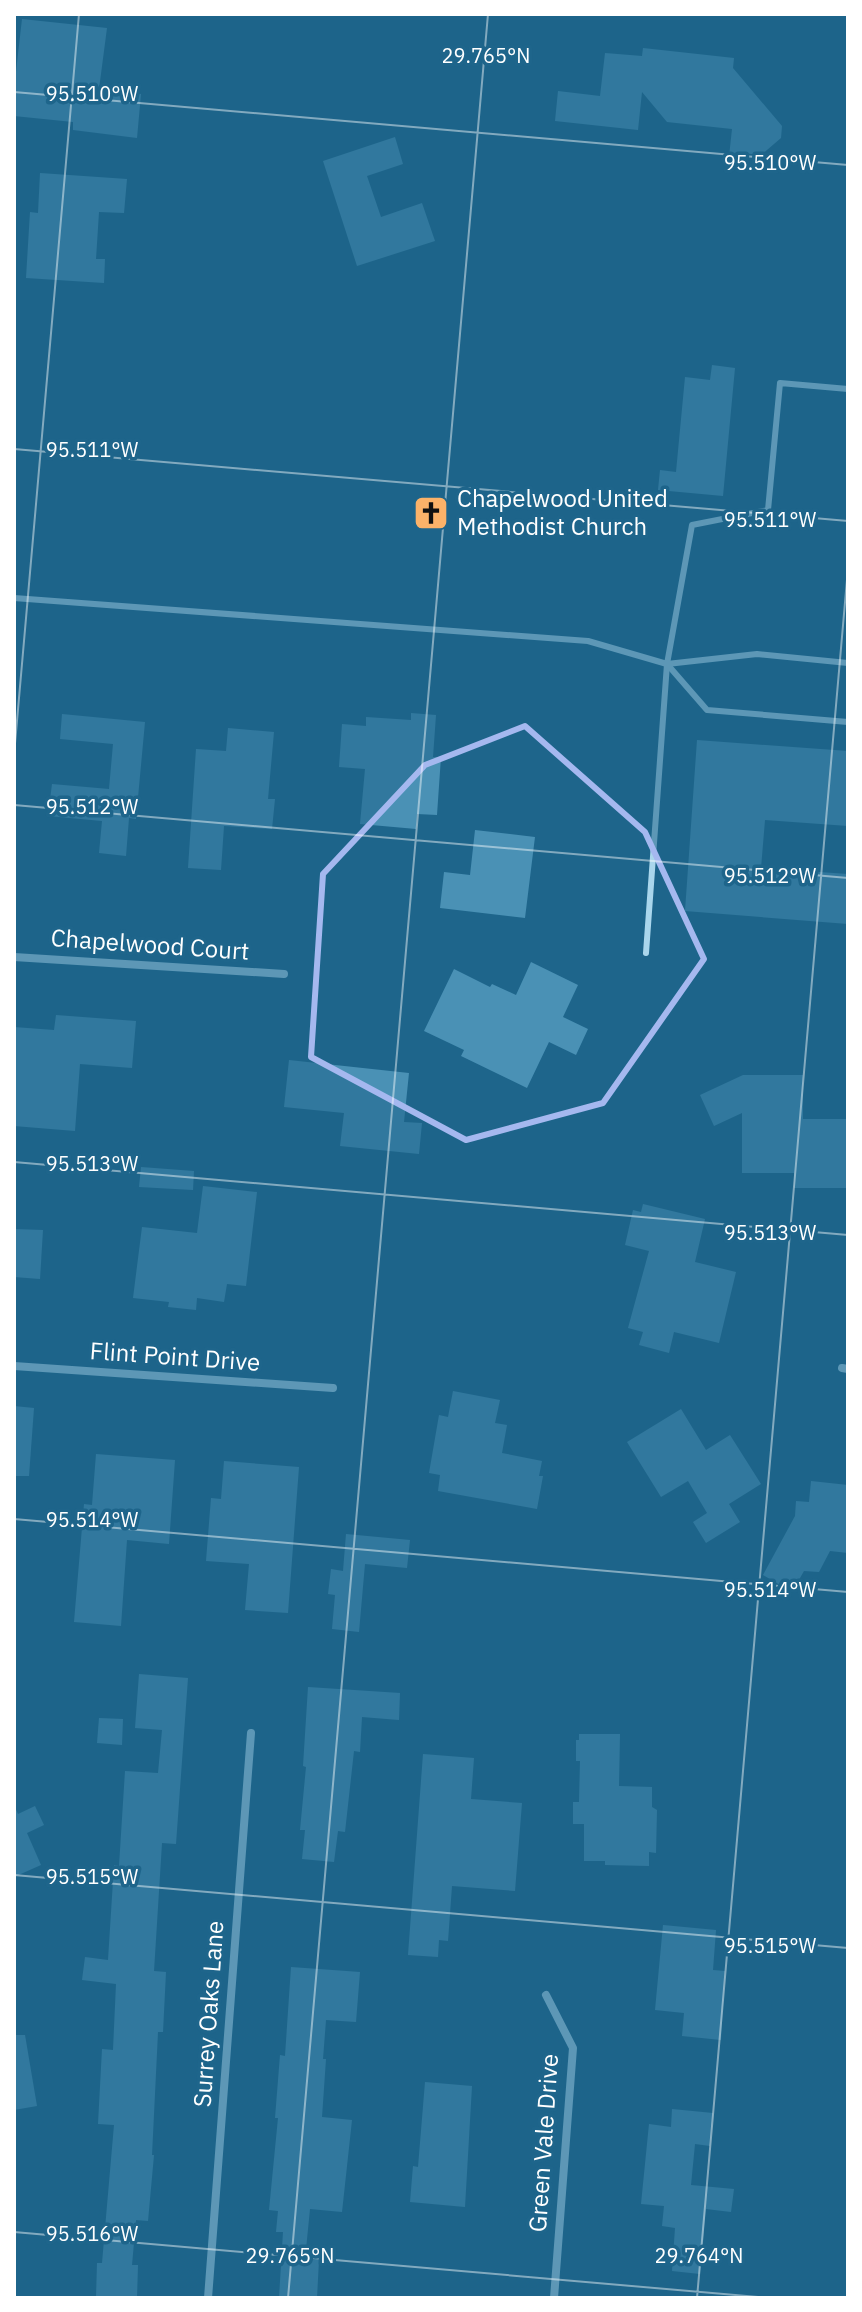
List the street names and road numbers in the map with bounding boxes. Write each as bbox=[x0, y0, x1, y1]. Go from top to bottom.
street label: Chapelwood Court bbox=[50, 921, 250, 967]
street label: Flint Point Drive bbox=[89, 1334, 261, 1378]
street label: Surrey Oaks Lane bbox=[186, 1920, 230, 2108]
street label: Green Vale Drive bbox=[521, 2053, 565, 2233]

